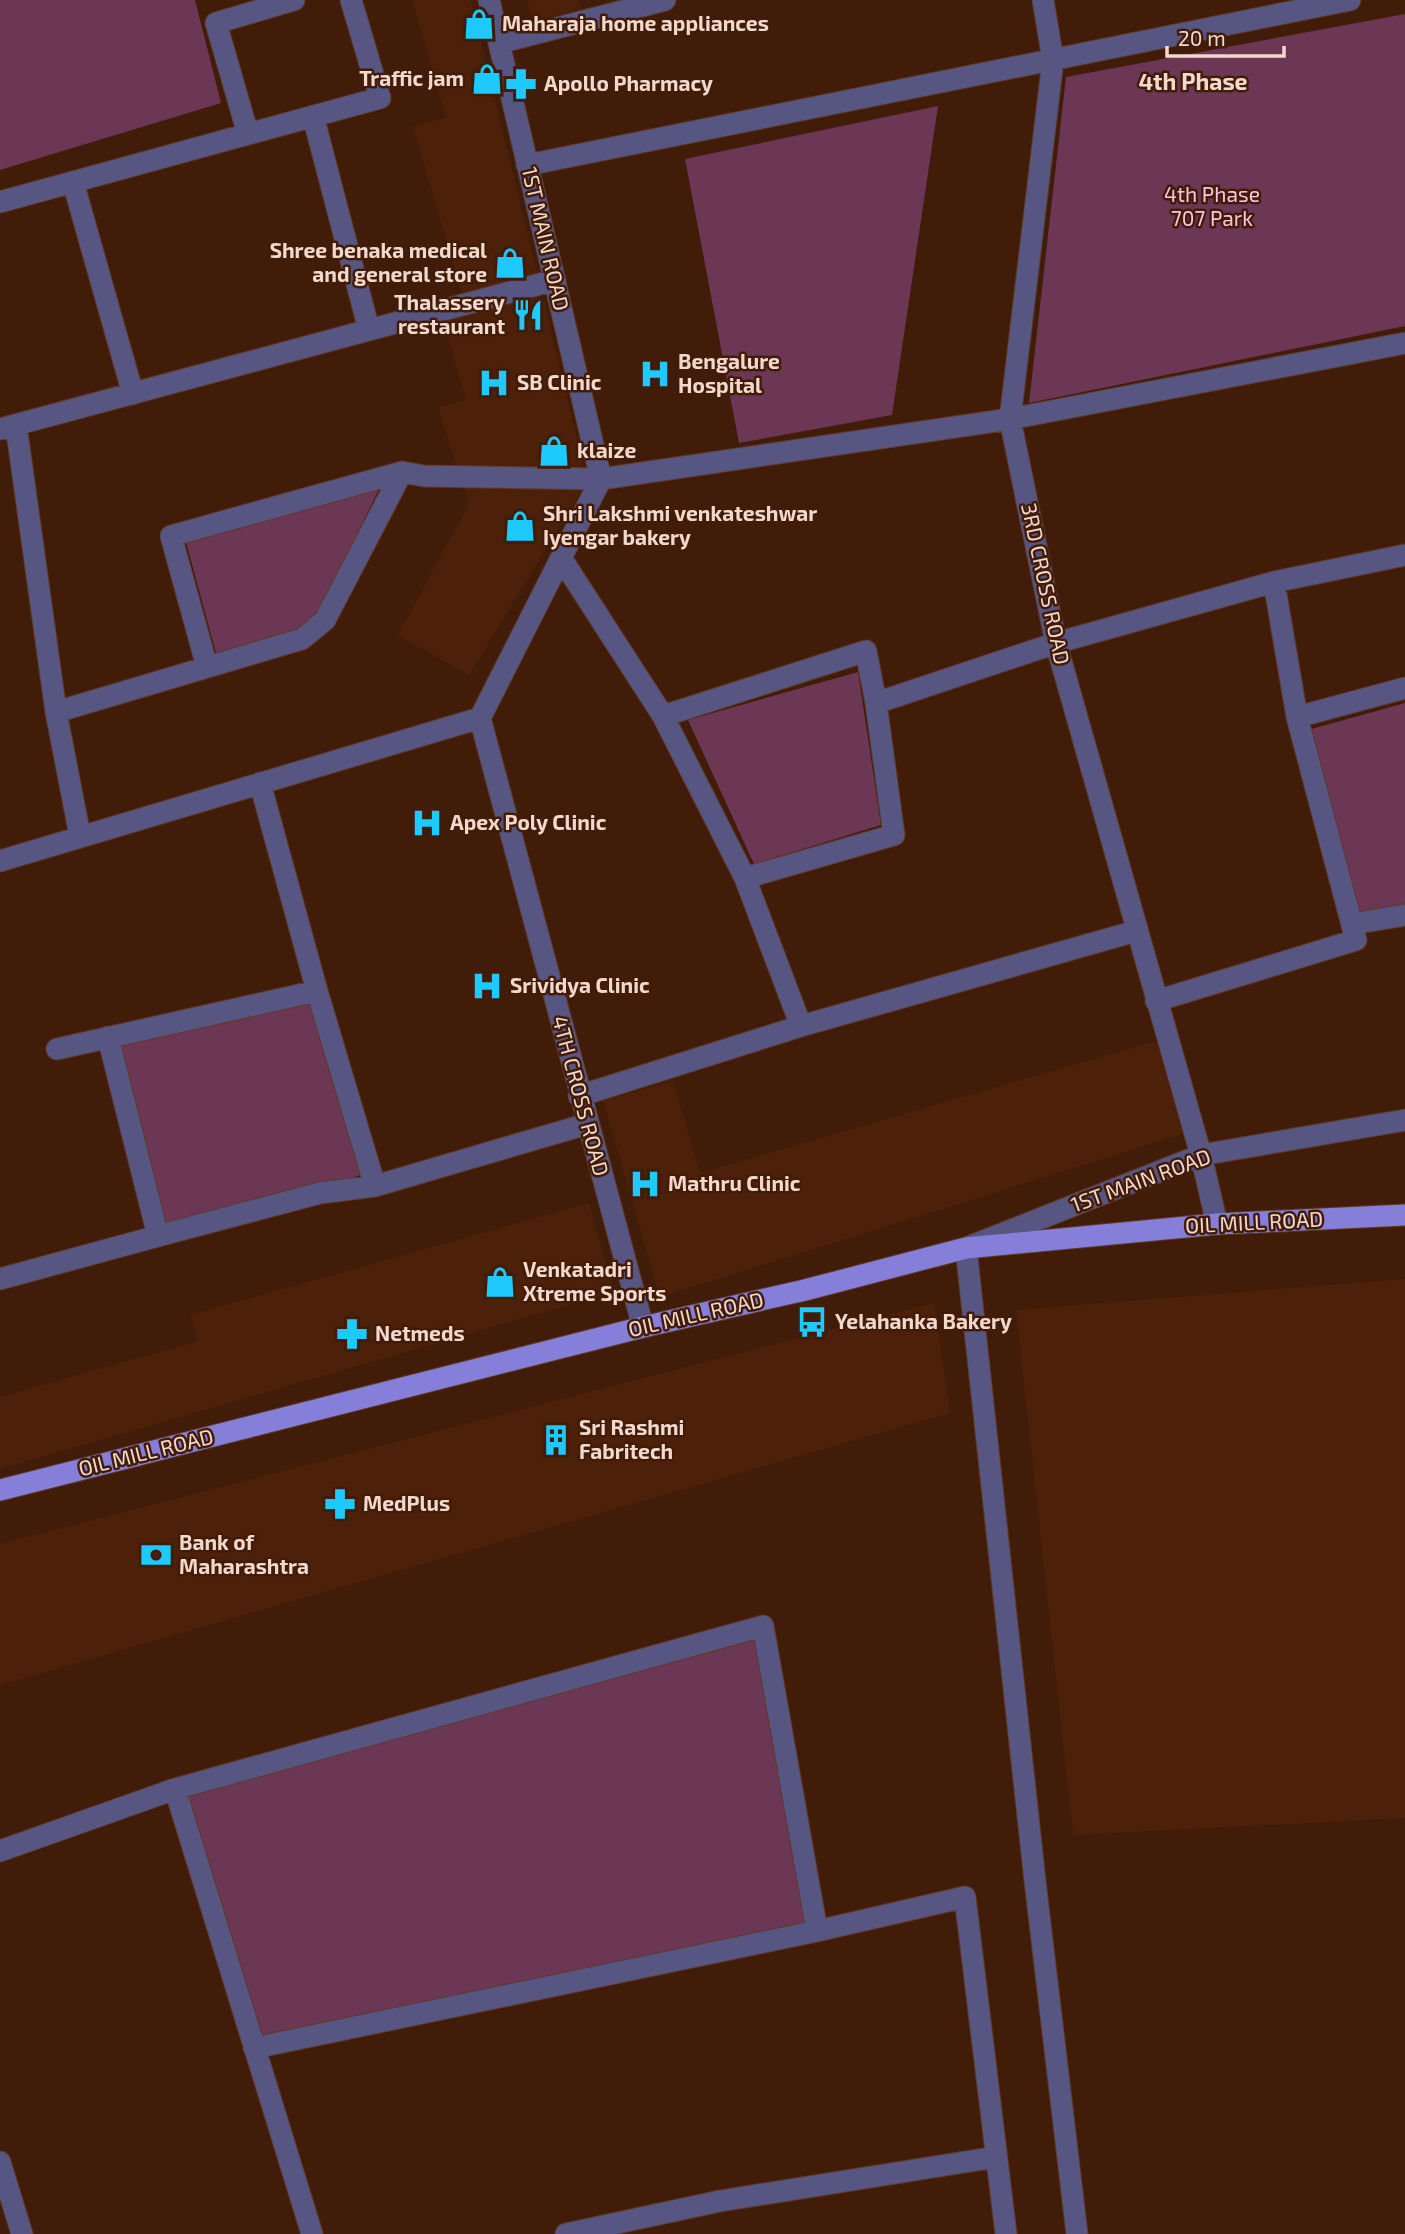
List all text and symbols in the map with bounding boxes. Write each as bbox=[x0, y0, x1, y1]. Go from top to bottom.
shop icon: Maharaja home appliances bbox=[462, 7, 496, 41]
place label: Maharaja home appliances bbox=[502, 10, 769, 35]
scale bar bbox=[1167, 14, 1284, 58]
text: 20 m bbox=[1178, 25, 1226, 50]
shop icon: Traffic jam bbox=[470, 62, 504, 96]
place label: Traffic jam bbox=[359, 65, 464, 90]
pharmacy icon: Apollo Pharmacy bbox=[504, 67, 538, 101]
district label: 4th Phase bbox=[1138, 67, 1248, 95]
place label: Apollo Pharmacy bbox=[544, 70, 713, 96]
street label: 1ST MAIN ROAD bbox=[518, 164, 575, 313]
park label: 4th Phase 707 Park bbox=[1164, 181, 1260, 230]
place label: Shree benaka medical and general store bbox=[270, 237, 487, 286]
shop icon: Shree benaka medical and general store bbox=[493, 246, 527, 280]
place label: Thalassery restaurant bbox=[394, 289, 505, 338]
restaurant icon: Thalassery restaurant bbox=[511, 298, 545, 332]
place label: Bengalure Hospital bbox=[678, 348, 780, 397]
hospital icon: Bengalure Hospital bbox=[638, 357, 672, 391]
hospital icon: SB Clinic bbox=[477, 366, 511, 400]
place label: SB Clinic bbox=[517, 369, 602, 394]
shop icon: klaize bbox=[537, 434, 571, 468]
place label: klaize bbox=[577, 437, 636, 462]
place label: Shri Lakshmi venkateshwar Iyengar bakery bbox=[543, 500, 817, 550]
street label: 3RD CROSS ROAD bbox=[1017, 501, 1076, 667]
shop icon: Shri Lakshmi venkateshwar Iyengar bakery bbox=[503, 509, 537, 543]
hospital icon: Apex Poly Clinic bbox=[410, 806, 444, 840]
place label: Apex Poly Clinic bbox=[450, 809, 607, 835]
hospital icon: Srividya Clinic bbox=[470, 969, 504, 1003]
place label: Srividya Clinic bbox=[510, 972, 650, 998]
street label: 4TH CROSS ROAD bbox=[548, 1013, 615, 1178]
street label: 1ST MAIN ROAD bbox=[1067, 1143, 1214, 1216]
hospital icon: Mathru Clinic bbox=[628, 1167, 662, 1201]
place label: Mathru Clinic bbox=[668, 1170, 801, 1195]
street label: OIL MILL ROAD bbox=[1184, 1205, 1324, 1238]
place label: Venkatadri Xtreme Sports bbox=[523, 1256, 666, 1305]
shop icon: Venkatadri Xtreme Sports bbox=[483, 1265, 517, 1299]
street label: OIL MILL ROAD bbox=[626, 1286, 766, 1341]
bus stop icon: Yelahanka Bakery bbox=[795, 1305, 829, 1339]
place label: Yelahanka Bakery bbox=[835, 1308, 1012, 1334]
pharmacy icon: Netmeds bbox=[335, 1317, 369, 1351]
place label: Netmeds bbox=[375, 1320, 465, 1345]
place label: Sri Rashmi Fabritech bbox=[579, 1414, 684, 1463]
street label: OIL MILL ROAD bbox=[76, 1423, 216, 1480]
building icon: Sri Rashmi Fabritech bbox=[539, 1423, 573, 1457]
pharmacy icon: MedPlus bbox=[323, 1487, 357, 1521]
place label: MedPlus bbox=[363, 1490, 450, 1515]
place label: Bank of Maharashtra bbox=[179, 1529, 309, 1578]
bank icon: Bank of Maharashtra bbox=[139, 1538, 173, 1572]

